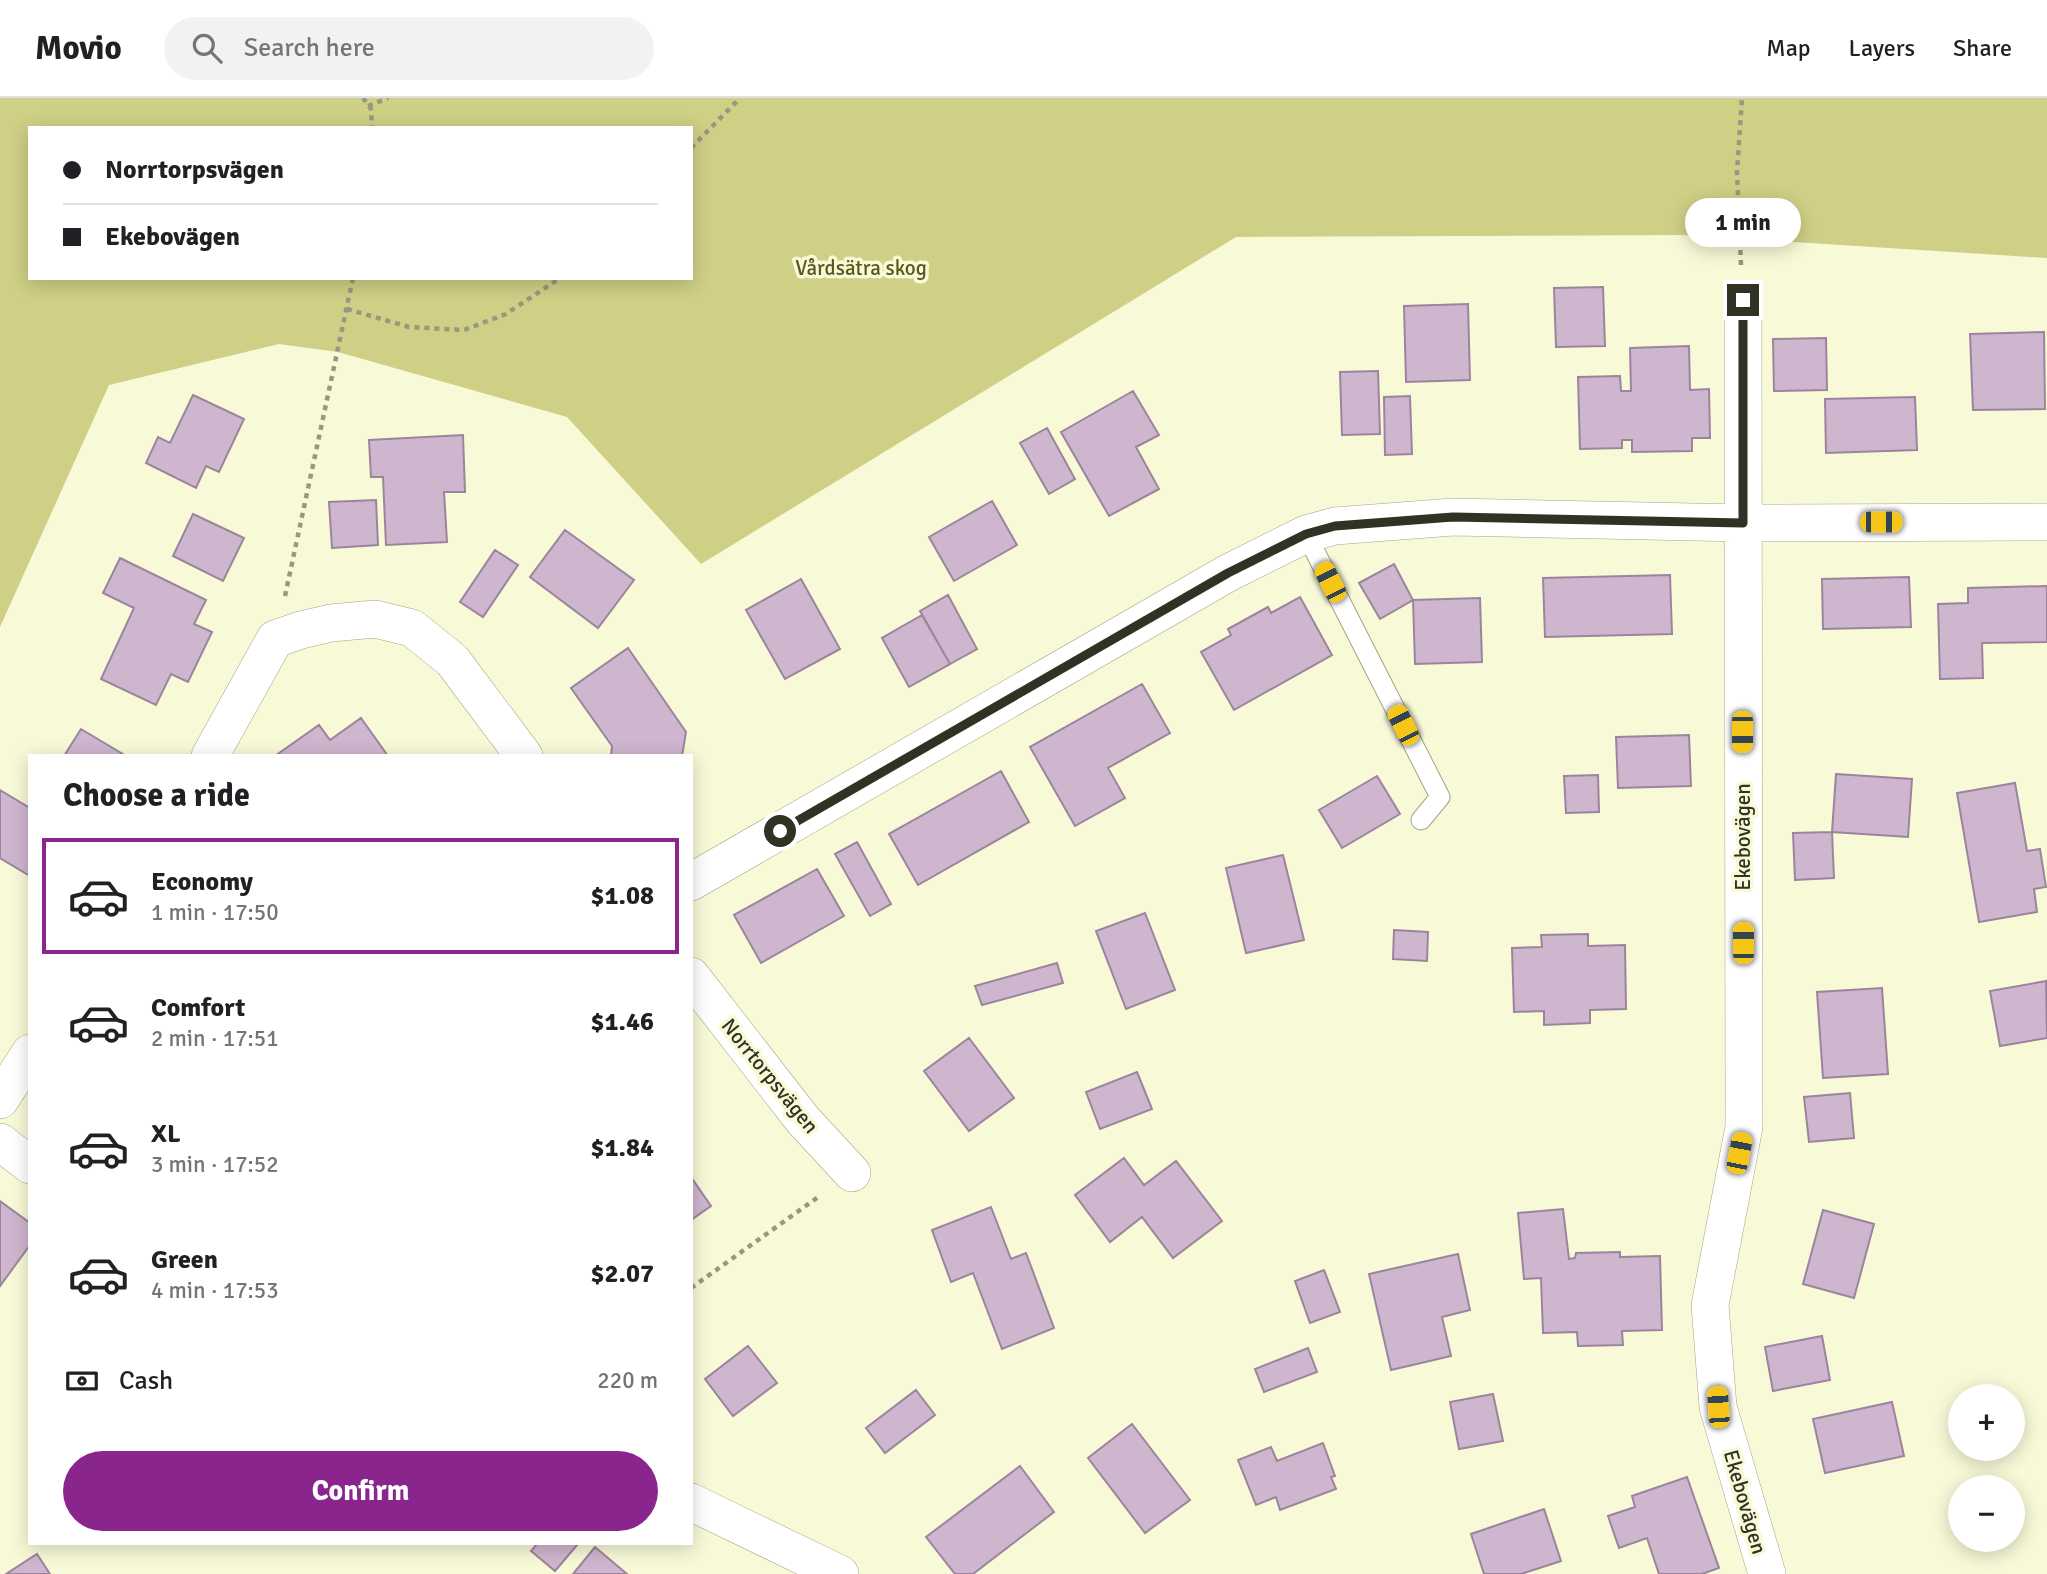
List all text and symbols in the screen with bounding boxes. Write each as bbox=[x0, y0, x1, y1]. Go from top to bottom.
search box bbox=[164, 17, 654, 80]
text: Movio bbox=[35, 28, 122, 69]
icon: search bbox=[188, 29, 226, 67]
text: Search here bbox=[244, 32, 375, 64]
text: Map bbox=[1766, 33, 1811, 63]
text: Layers bbox=[1849, 33, 1915, 63]
text: Share bbox=[1953, 33, 2012, 63]
text: Norrtorpsvägen bbox=[105, 154, 284, 186]
callout: 1 min bbox=[1685, 198, 1801, 248]
text: 1 min bbox=[1715, 208, 1771, 237]
text: Ekebovägen bbox=[105, 221, 240, 253]
park label: Vårdsätra skog bbox=[795, 255, 927, 281]
route end bbox=[1727, 284, 1759, 316]
car bbox=[1861, 512, 1903, 533]
car bbox=[1312, 559, 1349, 605]
car bbox=[1385, 702, 1422, 748]
car bbox=[1732, 711, 1753, 753]
text: Choose a ride bbox=[63, 776, 250, 815]
street label: Ekebovägen bbox=[1730, 783, 1756, 891]
route start bbox=[764, 815, 796, 847]
icon: car bbox=[67, 865, 130, 928]
text: Economy bbox=[151, 866, 253, 898]
text: $1.08 bbox=[590, 880, 654, 912]
text: 1 min · 17:50 bbox=[151, 898, 279, 927]
car bbox=[1733, 922, 1754, 964]
icon: car bbox=[67, 991, 130, 1054]
text: Comfort bbox=[151, 992, 245, 1024]
text: $1.46 bbox=[590, 1006, 654, 1038]
street label: Norrtorpsvägen bbox=[716, 1013, 824, 1139]
text: 2 min · 17:51 bbox=[151, 1024, 279, 1053]
icon: car bbox=[67, 1117, 130, 1180]
text: XL bbox=[151, 1118, 181, 1150]
car bbox=[1725, 1130, 1754, 1176]
text: $1.84 bbox=[590, 1132, 654, 1164]
text: 3 min · 17:52 bbox=[151, 1150, 279, 1179]
icon: car bbox=[67, 1243, 130, 1306]
text: Green bbox=[151, 1244, 218, 1276]
text: $2.07 bbox=[590, 1258, 654, 1290]
text: 4 min · 17:53 bbox=[151, 1276, 279, 1305]
icon: cash bbox=[63, 1362, 101, 1400]
text: Cash bbox=[119, 1365, 173, 1397]
text: 220 m bbox=[597, 1366, 658, 1395]
map controls bbox=[1948, 1384, 2025, 1552]
button: + bbox=[1948, 1384, 2025, 1461]
car bbox=[1707, 1385, 1730, 1429]
street label: Ekebovägen bbox=[1718, 1447, 1772, 1557]
button: Confirm bbox=[63, 1451, 658, 1531]
button: − bbox=[1948, 1475, 2025, 1552]

